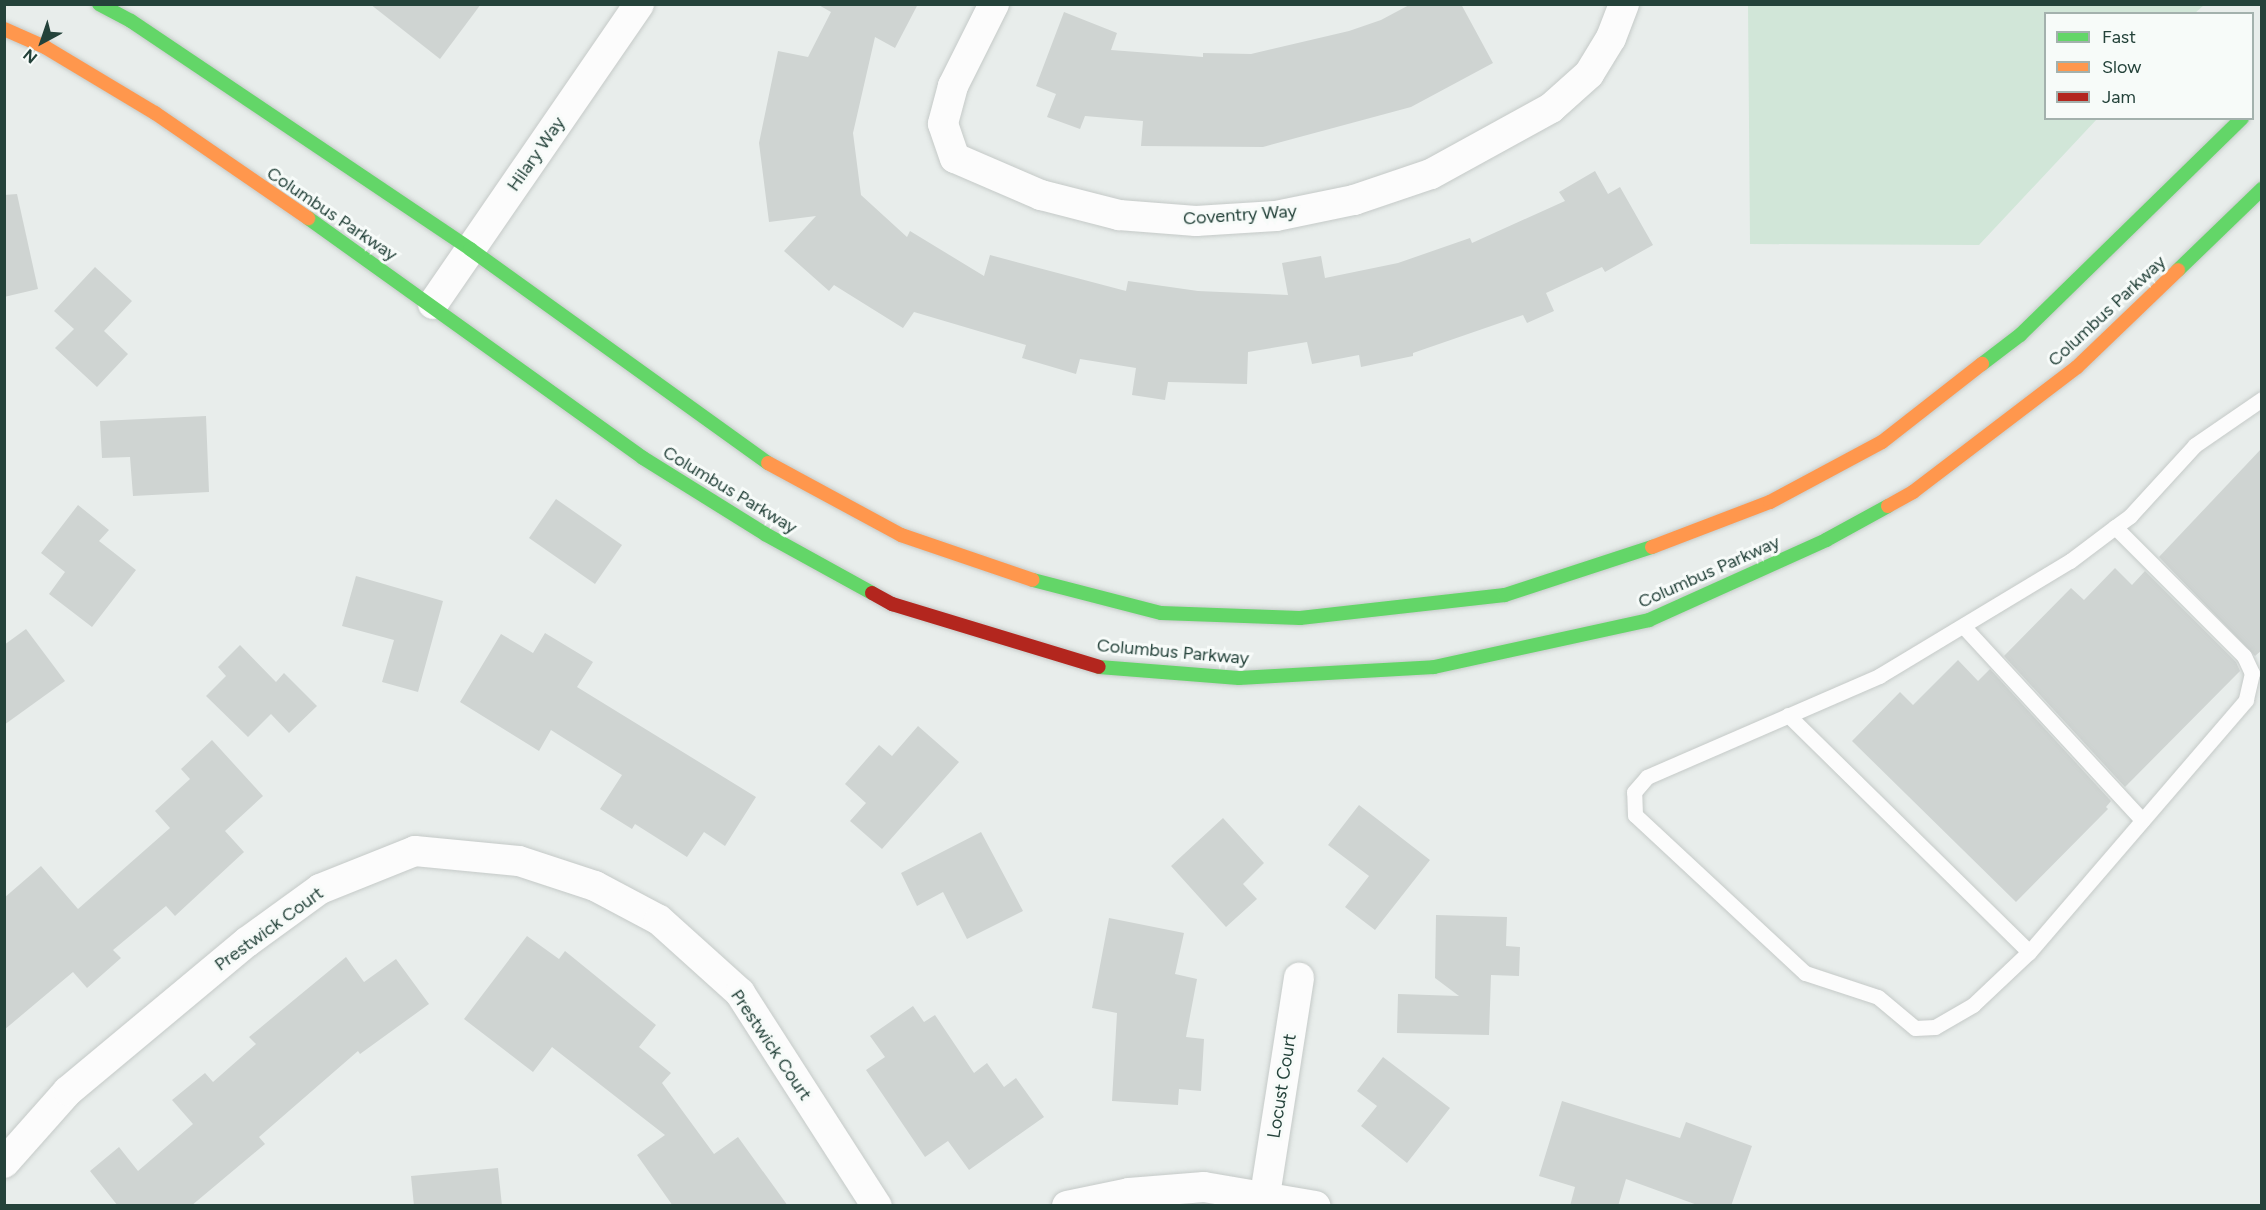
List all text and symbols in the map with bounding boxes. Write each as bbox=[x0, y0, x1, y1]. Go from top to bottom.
north arrow bbox=[12, 12, 72, 72]
legend bbox=[2044, 12, 2254, 120]
text: Fast bbox=[2102, 26, 2136, 48]
text: N bbox=[19, 45, 41, 67]
text: Slow bbox=[2102, 56, 2141, 78]
text: Jam bbox=[2102, 86, 2136, 108]
street label: Hilary Way bbox=[503, 113, 569, 195]
street label: Columbus Parkway bbox=[263, 162, 401, 266]
street label: Coventry Way bbox=[1182, 200, 1298, 230]
street label: Columbus Parkway bbox=[2044, 251, 2170, 371]
street label: Columbus Parkway bbox=[659, 441, 801, 539]
street label: Columbus Parkway bbox=[1635, 531, 1783, 613]
street label: Columbus Parkway bbox=[1096, 635, 1250, 669]
street label: Prestwick Court bbox=[210, 882, 328, 976]
street label: Prestwick Court bbox=[726, 985, 816, 1105]
street label: Locust Court bbox=[1263, 1032, 1301, 1140]

